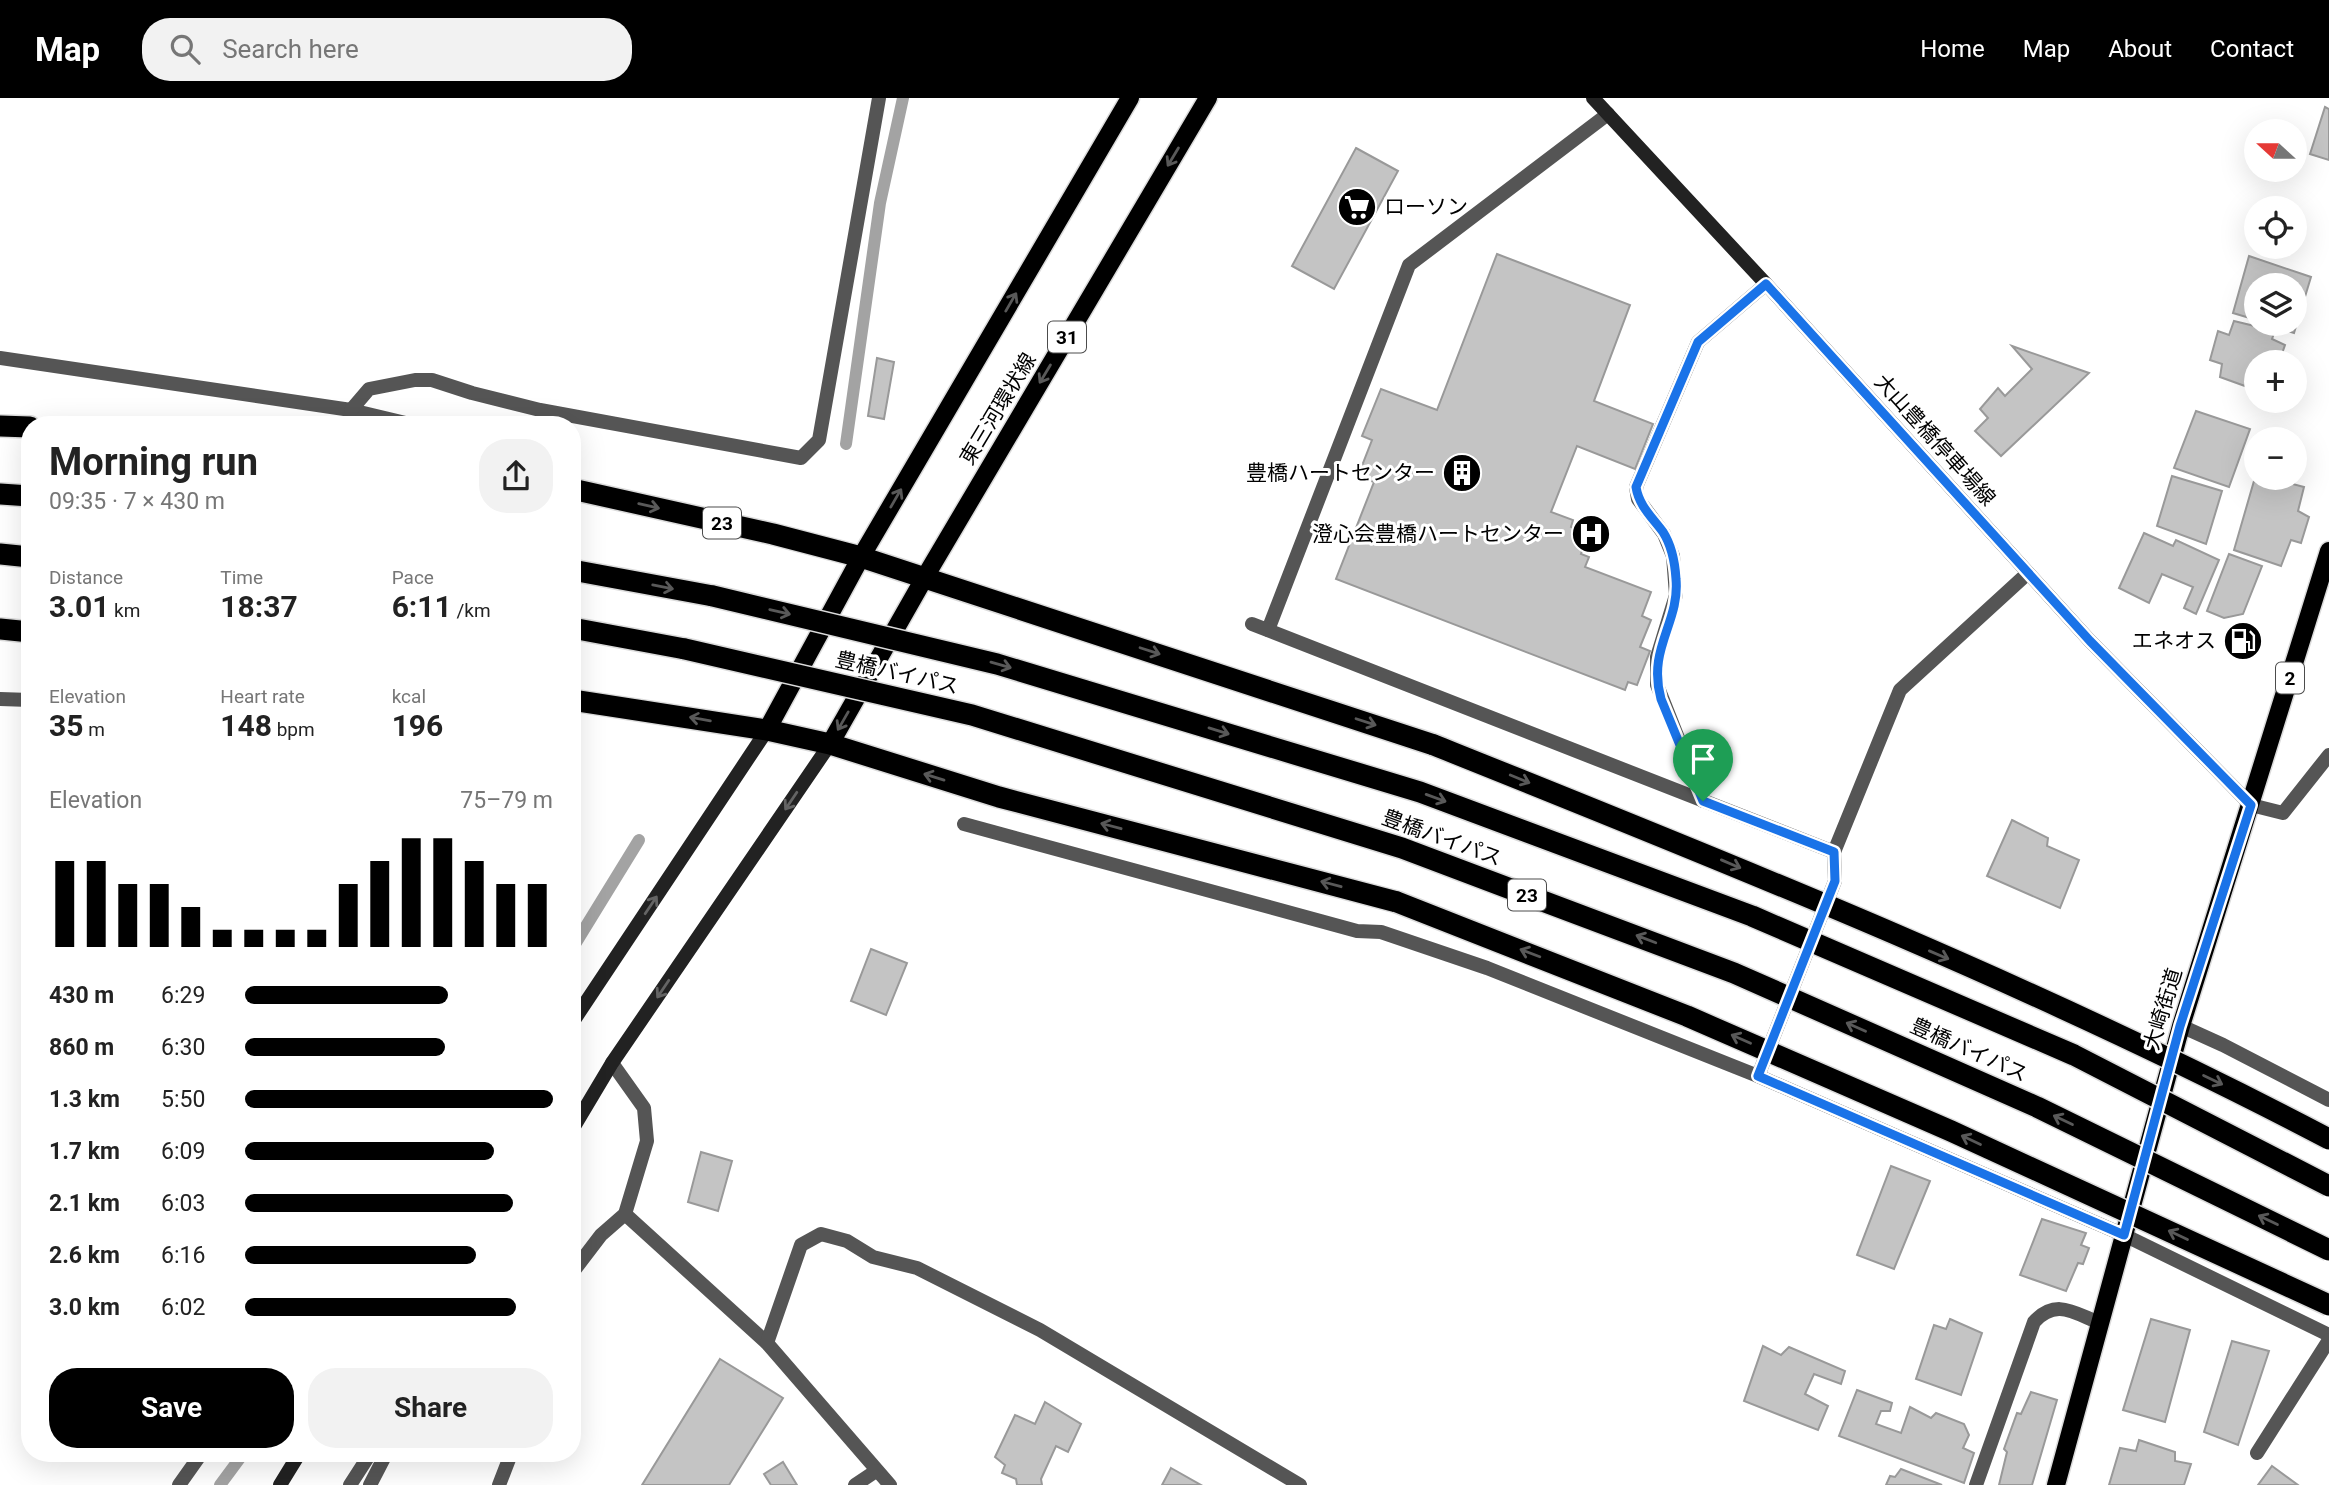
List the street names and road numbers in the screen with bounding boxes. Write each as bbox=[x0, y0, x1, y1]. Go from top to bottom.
road number: 31 bbox=[1048, 322, 1086, 353]
street label: 東三河環状線 bbox=[955, 349, 1041, 469]
street label: 大山豊橋停車場線 bbox=[1870, 370, 2000, 510]
road number: 23 bbox=[703, 508, 741, 538]
street label: 豊橋バイパス bbox=[833, 647, 961, 699]
road number: 2 bbox=[2276, 663, 2304, 694]
street label: 豊橋バイパス bbox=[1379, 805, 1505, 871]
road number: 23 bbox=[1508, 880, 1546, 910]
street label: 大崎街道 bbox=[2139, 965, 2187, 1053]
street label: 豊橋バイパス bbox=[1907, 1013, 2031, 1087]

